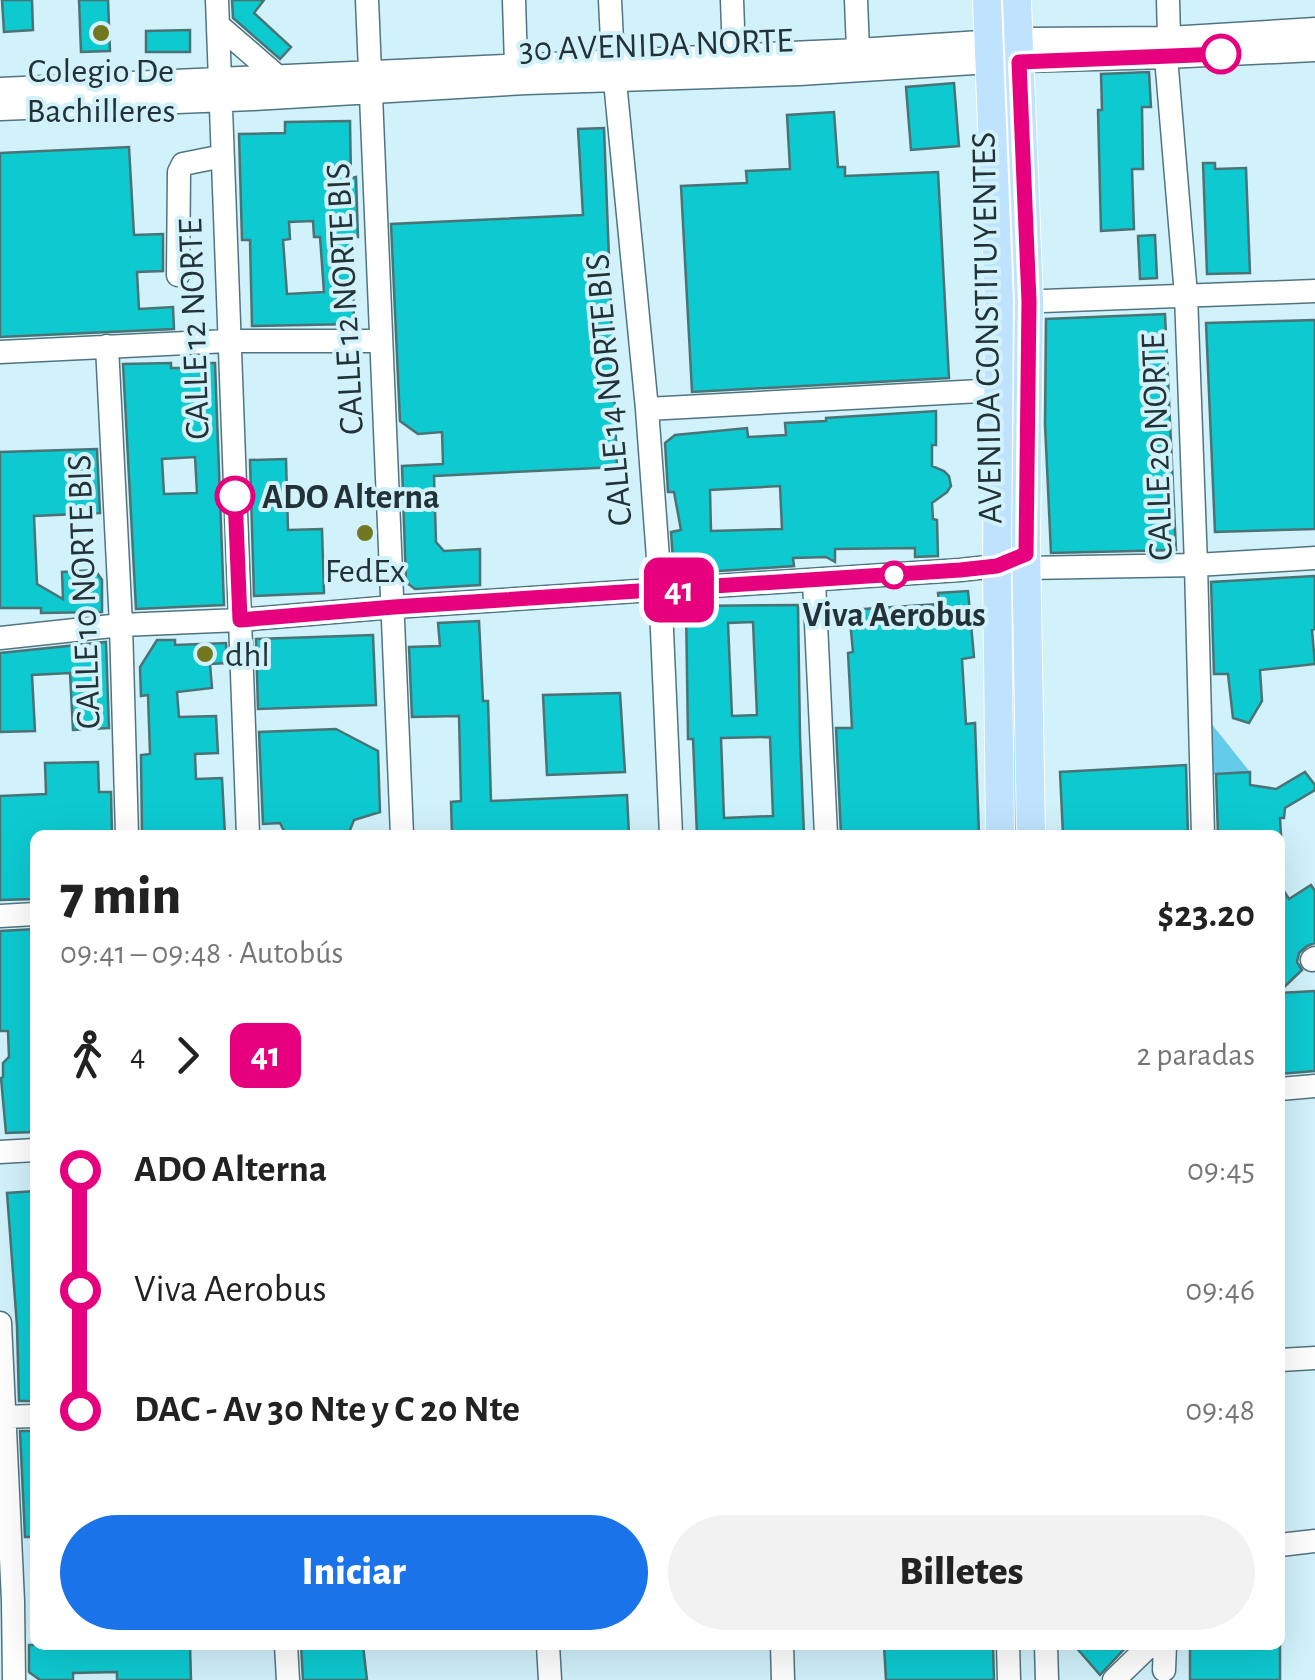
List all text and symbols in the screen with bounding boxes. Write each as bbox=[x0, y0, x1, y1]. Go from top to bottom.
marker: Colegio De Bachilleres bbox=[90, 22, 112, 44]
street label: 30 AVENIDA NORTE bbox=[519, 23, 794, 68]
unlabelled marker bbox=[1202, 35, 1240, 73]
place label: Colegio De Bachilleres bbox=[27, 54, 175, 129]
street label: AVENIDA CONSTITUYENTES bbox=[967, 132, 1008, 524]
street label: CALLE 12 NORTE BIS bbox=[321, 162, 370, 436]
street label: CALLE 12 NORTE bbox=[173, 217, 216, 440]
street label: CALLE 14 NORTE BIS bbox=[580, 252, 639, 527]
street label: CALLE 20 NORTE bbox=[1136, 332, 1179, 562]
street label: CALLE 10 NORTE BIS bbox=[62, 454, 107, 730]
marker: ADO Alterna bbox=[216, 477, 254, 515]
place label: ADO Alterna bbox=[262, 480, 440, 515]
marker: FedEx bbox=[354, 522, 376, 544]
place label: FedEx bbox=[325, 554, 405, 589]
line badge: 41 bbox=[634, 558, 724, 622]
marker: Viva Aerobus bbox=[881, 562, 907, 588]
text: 41 bbox=[664, 573, 694, 608]
place label: Viva Aerobus bbox=[802, 598, 986, 633]
place label: dhl bbox=[225, 638, 270, 673]
marker: dhl bbox=[194, 643, 216, 665]
text: 7 min bbox=[60, 869, 181, 924]
text: $23.20 bbox=[1157, 896, 1255, 934]
text: 09:41 – 09:48 · Autobús bbox=[60, 937, 343, 969]
icon: walk bbox=[60, 1028, 115, 1083]
icon: forward bbox=[160, 1028, 215, 1083]
text: 41 bbox=[250, 1038, 281, 1073]
text: 4 bbox=[130, 1039, 145, 1071]
text: 2 paradas bbox=[1136, 1039, 1255, 1071]
text: ADO Alterna bbox=[134, 1151, 327, 1189]
text: 09:45 bbox=[1187, 1154, 1255, 1186]
text: Viva Aerobus bbox=[134, 1271, 327, 1309]
text: 09:46 bbox=[1185, 1274, 1255, 1306]
text: DAC - Av 30 Nte y C 20 Nte bbox=[134, 1391, 520, 1429]
text: 09:48 bbox=[1185, 1394, 1255, 1426]
button: Iniciar bbox=[60, 1515, 648, 1630]
button: Billetes bbox=[668, 1515, 1255, 1630]

